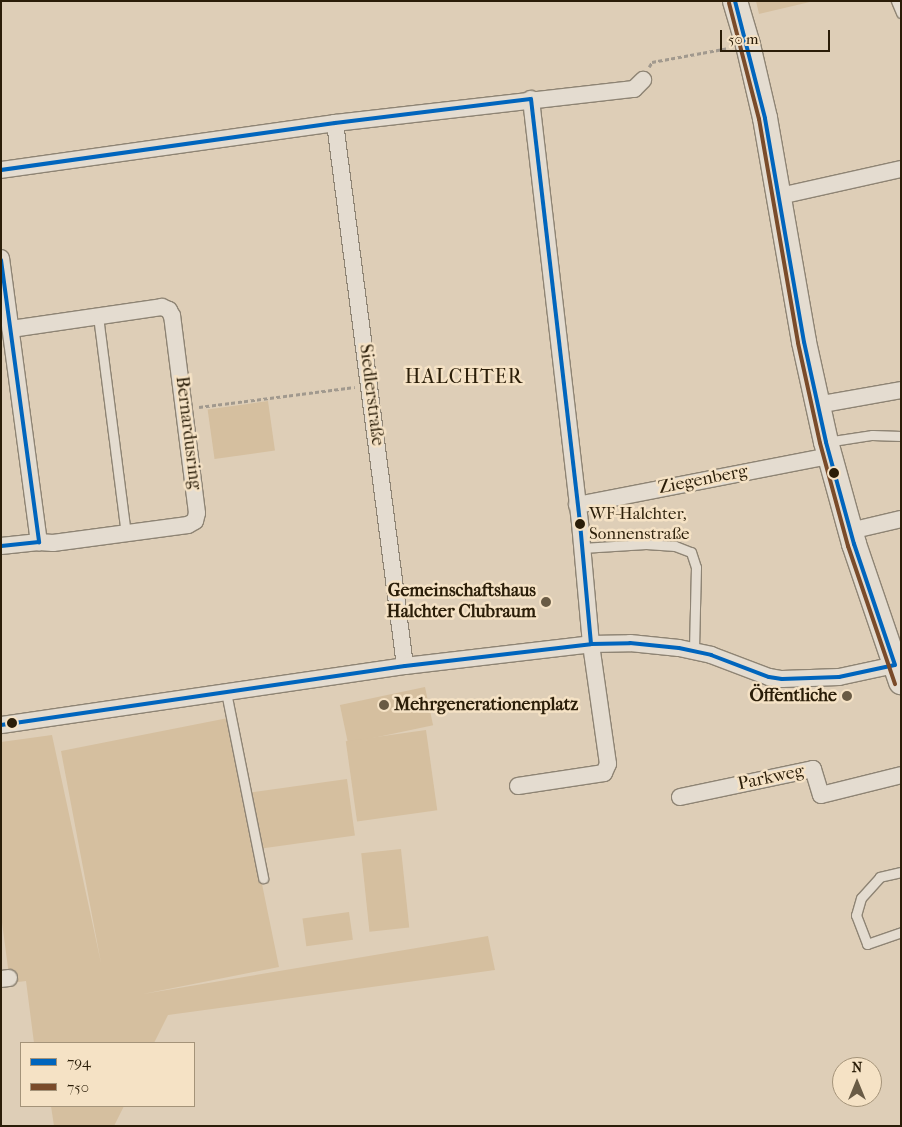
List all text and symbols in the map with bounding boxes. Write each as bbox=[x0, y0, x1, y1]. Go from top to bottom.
scale bar bbox=[722, 20, 832, 52]
text: 50 m bbox=[728, 30, 758, 48]
street label: Siedlerstraße bbox=[354, 343, 388, 447]
district label: HALCHTER bbox=[404, 364, 524, 388]
street label: Bernardusring bbox=[170, 375, 206, 491]
street label: Ziegenberg bbox=[656, 461, 750, 499]
unlabelled marker bbox=[829, 468, 839, 478]
place label: WF-Halchter, Sonnenstraße bbox=[589, 504, 689, 544]
marker: WF-Halchter, Sonnenstraße bbox=[575, 519, 585, 529]
place label: Gemeinschaftshaus Halchter Clubraum bbox=[386, 581, 536, 624]
marker: Gemeinschaftshaus Halchter Clubraum bbox=[540, 596, 552, 608]
place label: Öffentliche bbox=[750, 685, 837, 707]
marker: Öffentliche bbox=[841, 690, 853, 702]
place label: Mehrgenerationenplatz bbox=[394, 694, 578, 716]
marker: Mehrgenerationenplatz bbox=[378, 699, 390, 711]
unlabelled marker bbox=[7, 718, 17, 728]
street label: Parkweg bbox=[736, 760, 806, 796]
legend bbox=[20, 1042, 195, 1107]
text: 794 bbox=[67, 1053, 91, 1071]
north arrow bbox=[832, 1057, 882, 1107]
text: N bbox=[852, 1059, 862, 1076]
text: 750 bbox=[67, 1078, 89, 1096]

